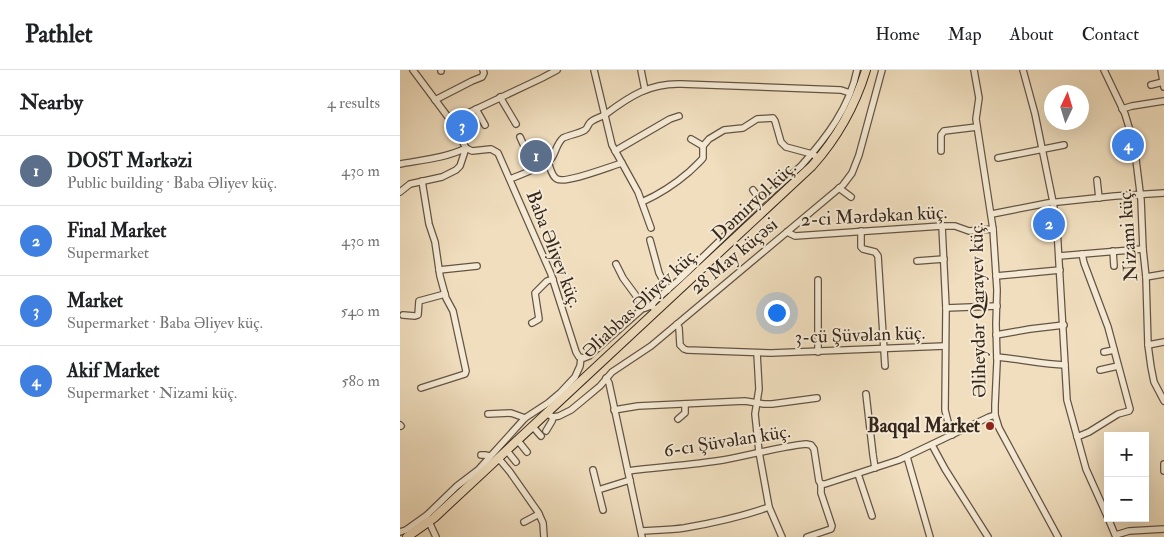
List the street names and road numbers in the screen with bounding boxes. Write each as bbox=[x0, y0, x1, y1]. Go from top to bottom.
street label: Dəmiryol küç. bbox=[707, 156, 801, 246]
street label: Baba Əliyev küç. bbox=[521, 187, 587, 311]
street label: Nizami küç. bbox=[1113, 188, 1143, 282]
street label: 2-ci Mərdəkan küç. bbox=[800, 200, 948, 232]
street label: 28 May küçəsi bbox=[685, 212, 783, 300]
street label: Əliheydər Qarayev küç. bbox=[964, 222, 992, 398]
street label: Əliabbas Əliyev küç. bbox=[577, 243, 703, 363]
street label: 3-cü Şüvəlan küç. bbox=[794, 321, 926, 349]
street label: 6-cı Şüvəlan küç. bbox=[662, 419, 792, 463]

